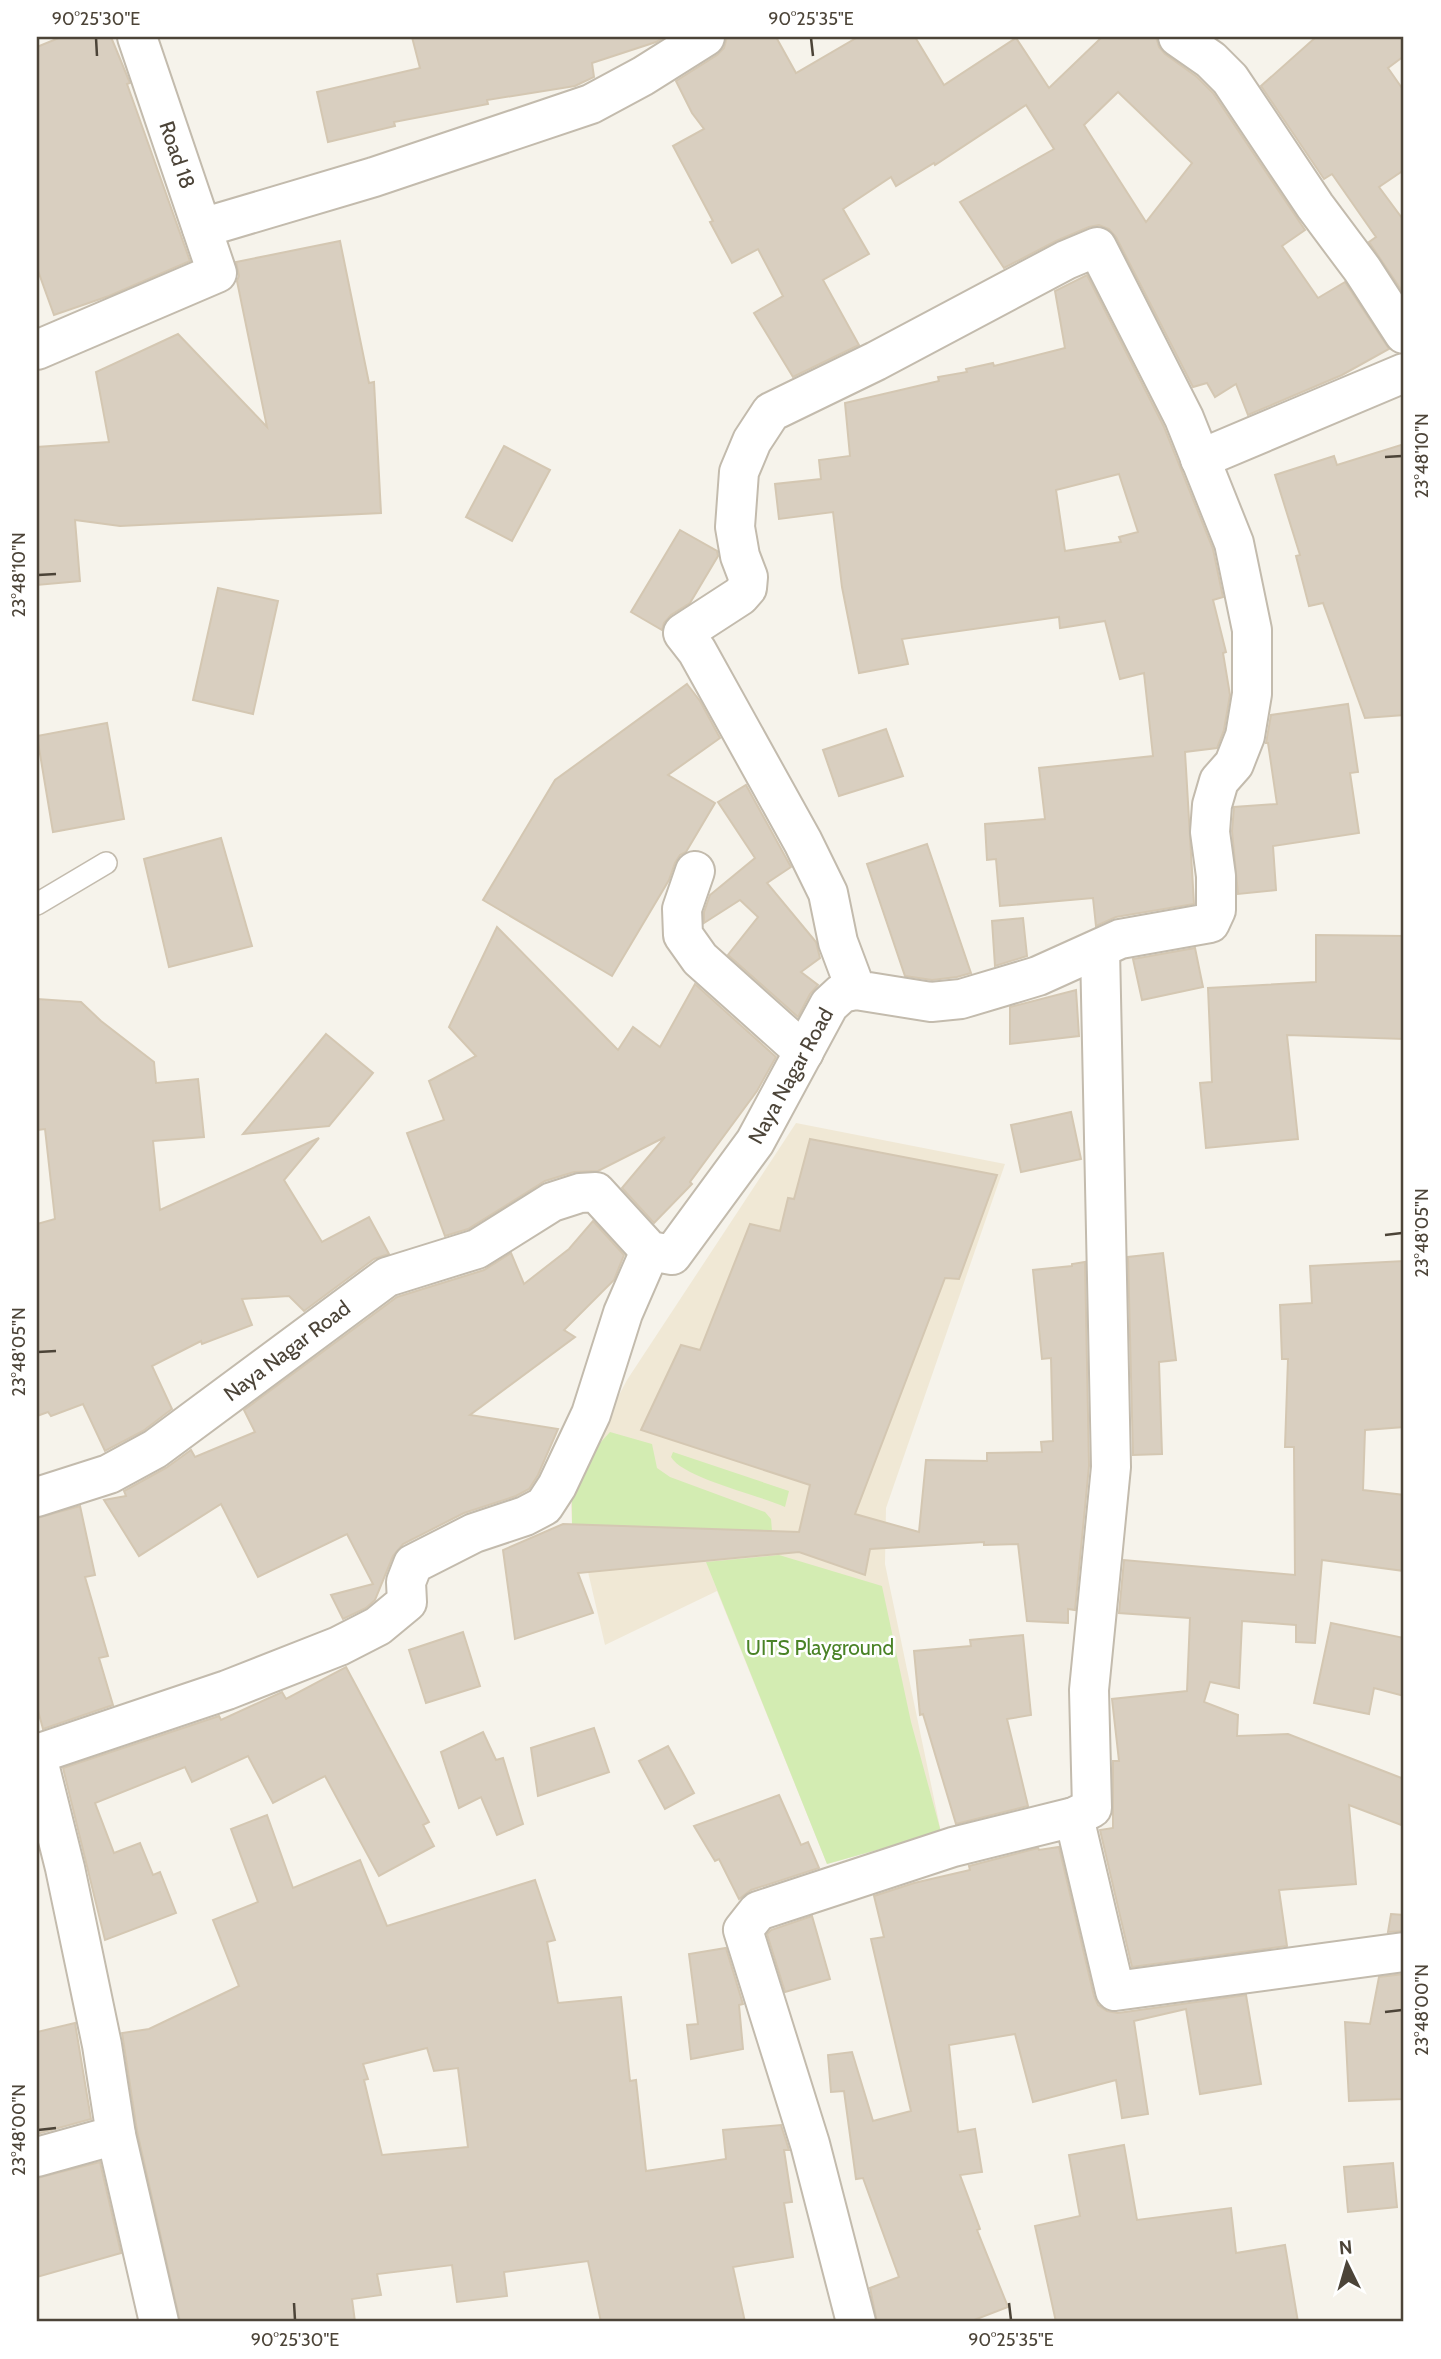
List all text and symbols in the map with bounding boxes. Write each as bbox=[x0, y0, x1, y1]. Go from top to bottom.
text: 90°25'30"E bbox=[52, 8, 140, 30]
text: 90°25'35"E bbox=[768, 8, 854, 30]
street label: Road 18 bbox=[154, 118, 201, 192]
text: 23°48'10"N bbox=[1411, 413, 1433, 499]
text: 23°48'10"N bbox=[8, 532, 30, 618]
street label: Naya Nagar Road bbox=[743, 1003, 838, 1148]
text: 23°48'05"N bbox=[1411, 1188, 1433, 1278]
street label: Naya Nagar Road bbox=[219, 1295, 355, 1406]
text: 23°48'05"N bbox=[8, 1307, 30, 1397]
park label: UITS Playground bbox=[746, 1635, 894, 1660]
text: 23°48'00"N bbox=[1411, 1964, 1433, 2056]
text: 23°48'00"N bbox=[8, 2084, 30, 2176]
north arrow bbox=[1312, 2230, 1382, 2300]
text: N bbox=[1338, 2236, 1353, 2260]
text: 90°25'30"E bbox=[251, 2329, 339, 2351]
text: 90°25'35"E bbox=[968, 2329, 1054, 2351]

